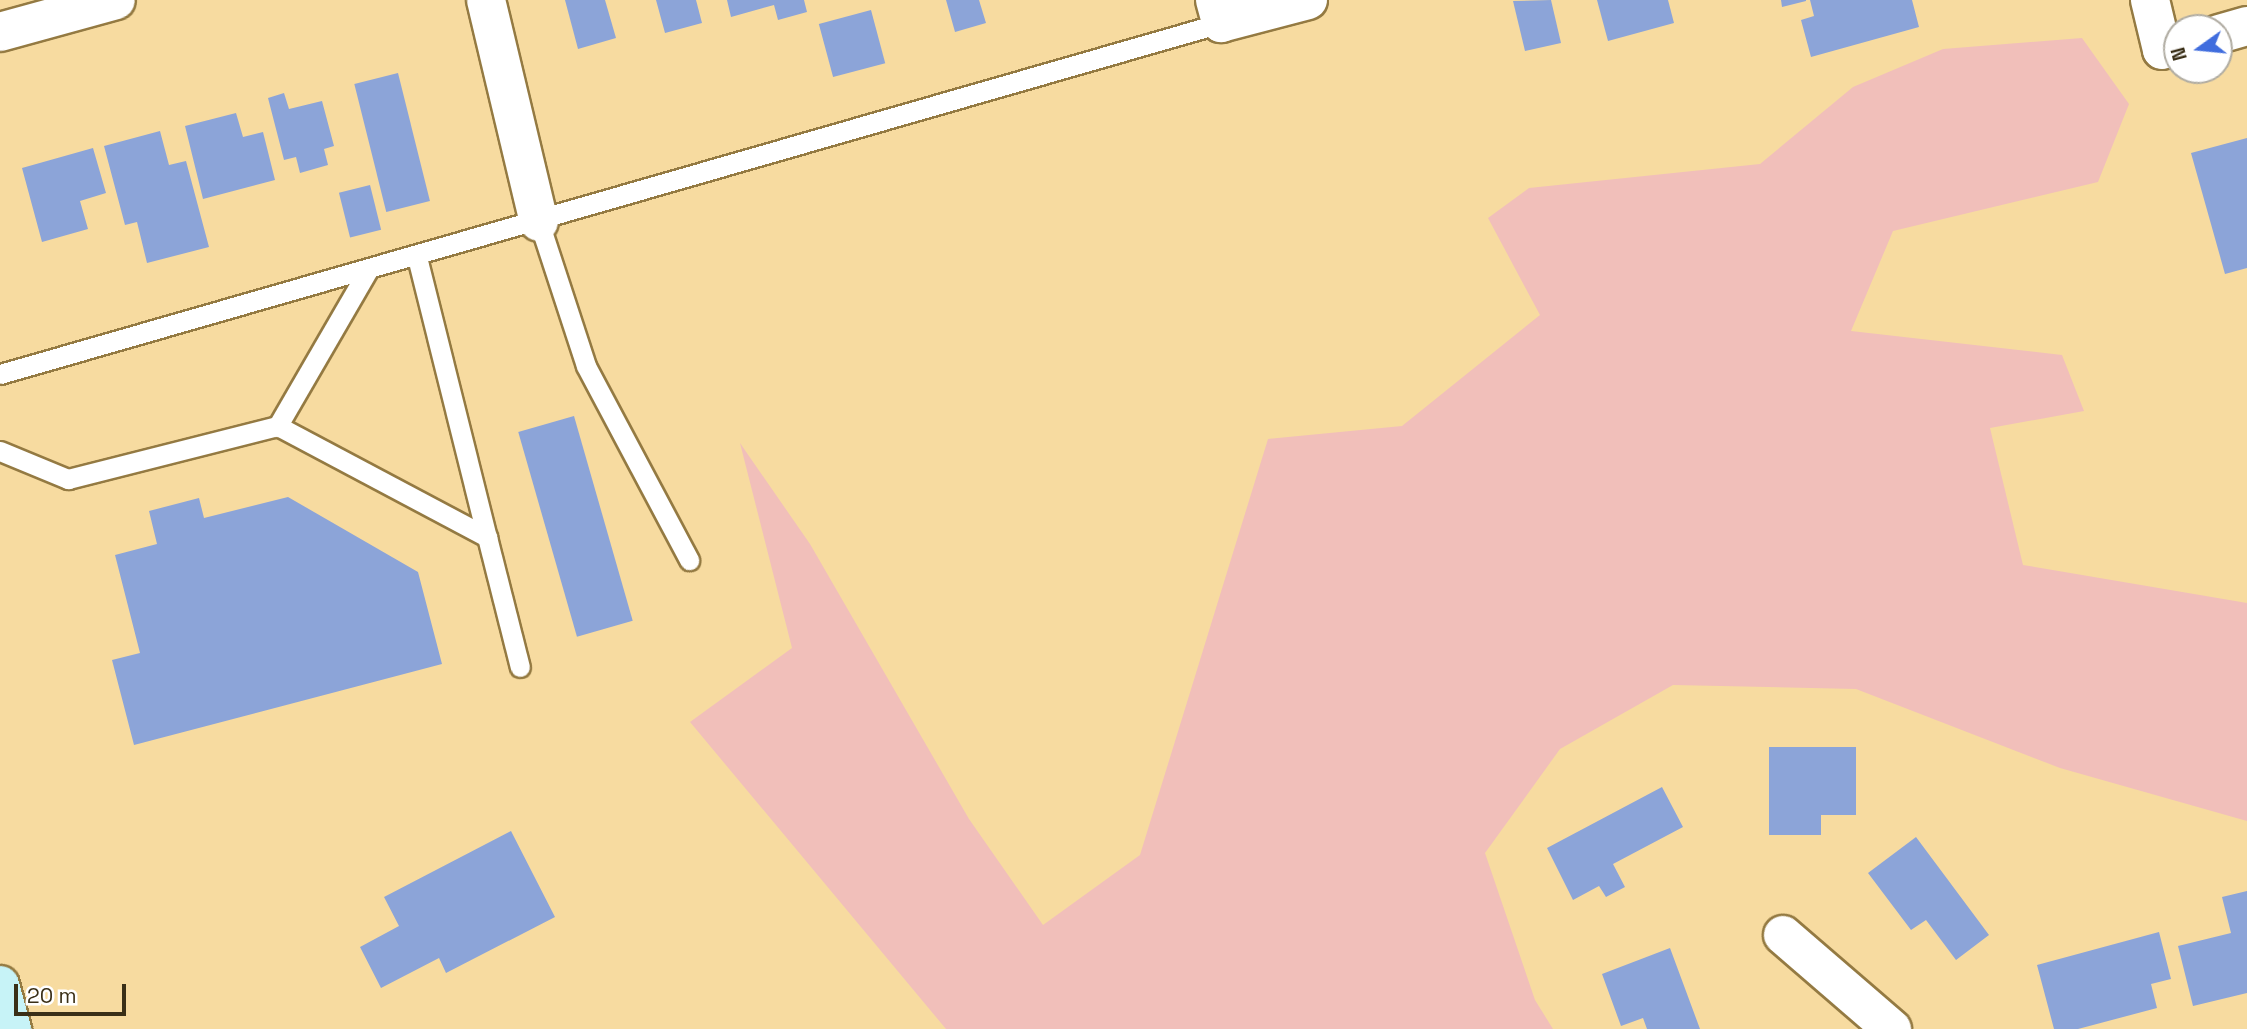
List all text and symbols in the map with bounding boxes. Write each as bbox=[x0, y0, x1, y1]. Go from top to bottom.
north arrow bbox=[2163, 14, 2233, 84]
text: N bbox=[2165, 45, 2193, 63]
scale bar bbox=[18, 970, 130, 1014]
text: 20 m bbox=[27, 982, 77, 1009]

